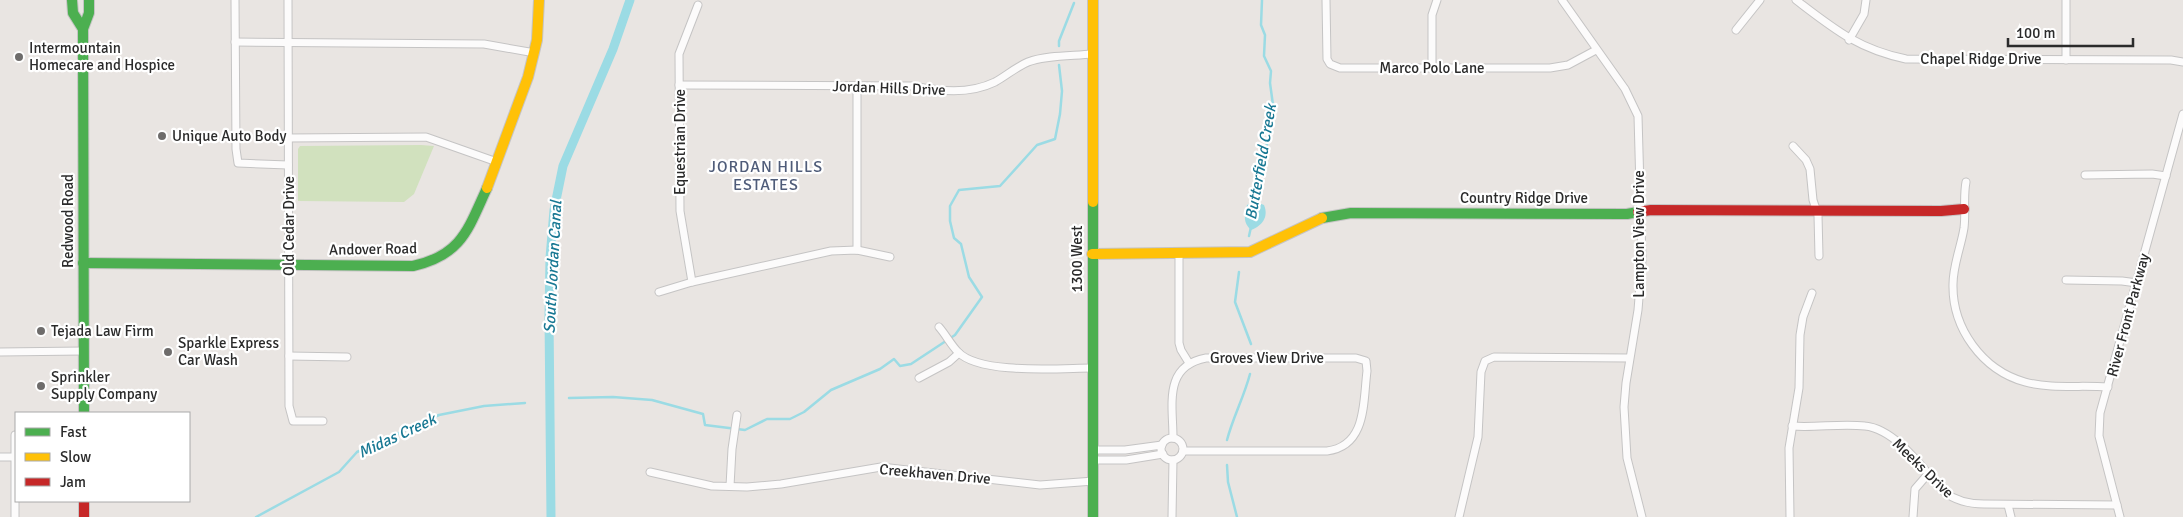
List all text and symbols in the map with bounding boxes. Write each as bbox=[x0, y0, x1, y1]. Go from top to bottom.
scale bar bbox=[2008, 15, 2133, 47]
text: 100 m bbox=[2016, 24, 2056, 42]
place label: Intermountain Homecare and Hospice bbox=[29, 39, 175, 74]
street label: Chapel Ridge Drive bbox=[1920, 50, 2042, 68]
marker: Intermountain Homecare and Hospice bbox=[13, 51, 25, 63]
street label: Marco Polo Lane bbox=[1379, 59, 1485, 77]
street label: Jordan Hills Drive bbox=[832, 77, 946, 99]
street label: Equestrian Drive bbox=[671, 89, 689, 195]
water label: Butterfield Creek bbox=[1241, 101, 1281, 221]
place label: Unique Auto Body bbox=[172, 127, 286, 145]
marker: Unique Auto Body bbox=[156, 130, 168, 142]
district label: JORDAN HILLS ESTATES bbox=[709, 157, 823, 195]
street label: Lampton View Drive bbox=[1630, 170, 1648, 298]
street label: Redwood Road bbox=[59, 174, 77, 268]
street label: Old Cedar Drive bbox=[280, 176, 298, 276]
street label: Country Ridge Drive bbox=[1460, 189, 1588, 207]
water label: South Jordan Canal bbox=[540, 199, 567, 334]
street label: 1300 West bbox=[1068, 225, 1086, 293]
street label: Andover Road bbox=[329, 239, 417, 259]
street label: River Front Parkway bbox=[2103, 251, 2153, 379]
place label: Tejada Law Firm bbox=[51, 322, 154, 340]
marker: Tejada Law Firm bbox=[35, 325, 47, 337]
place label: Sparkle Express Car Wash bbox=[178, 334, 279, 369]
marker: Sparkle Express Car Wash bbox=[162, 346, 174, 358]
street label: Groves View Drive bbox=[1210, 349, 1324, 367]
place label: Sprinkler Supply Company bbox=[51, 368, 157, 403]
marker: Sprinkler Supply Company bbox=[35, 380, 47, 392]
water label: Midas Creek bbox=[355, 408, 441, 463]
legend bbox=[15, 412, 190, 502]
text: Fast bbox=[60, 423, 87, 441]
street label: Meeks Drive bbox=[1889, 434, 1957, 502]
text: Slow bbox=[60, 448, 91, 466]
street label: Creekhaven Drive bbox=[879, 460, 991, 488]
text: Jam bbox=[60, 473, 86, 491]

